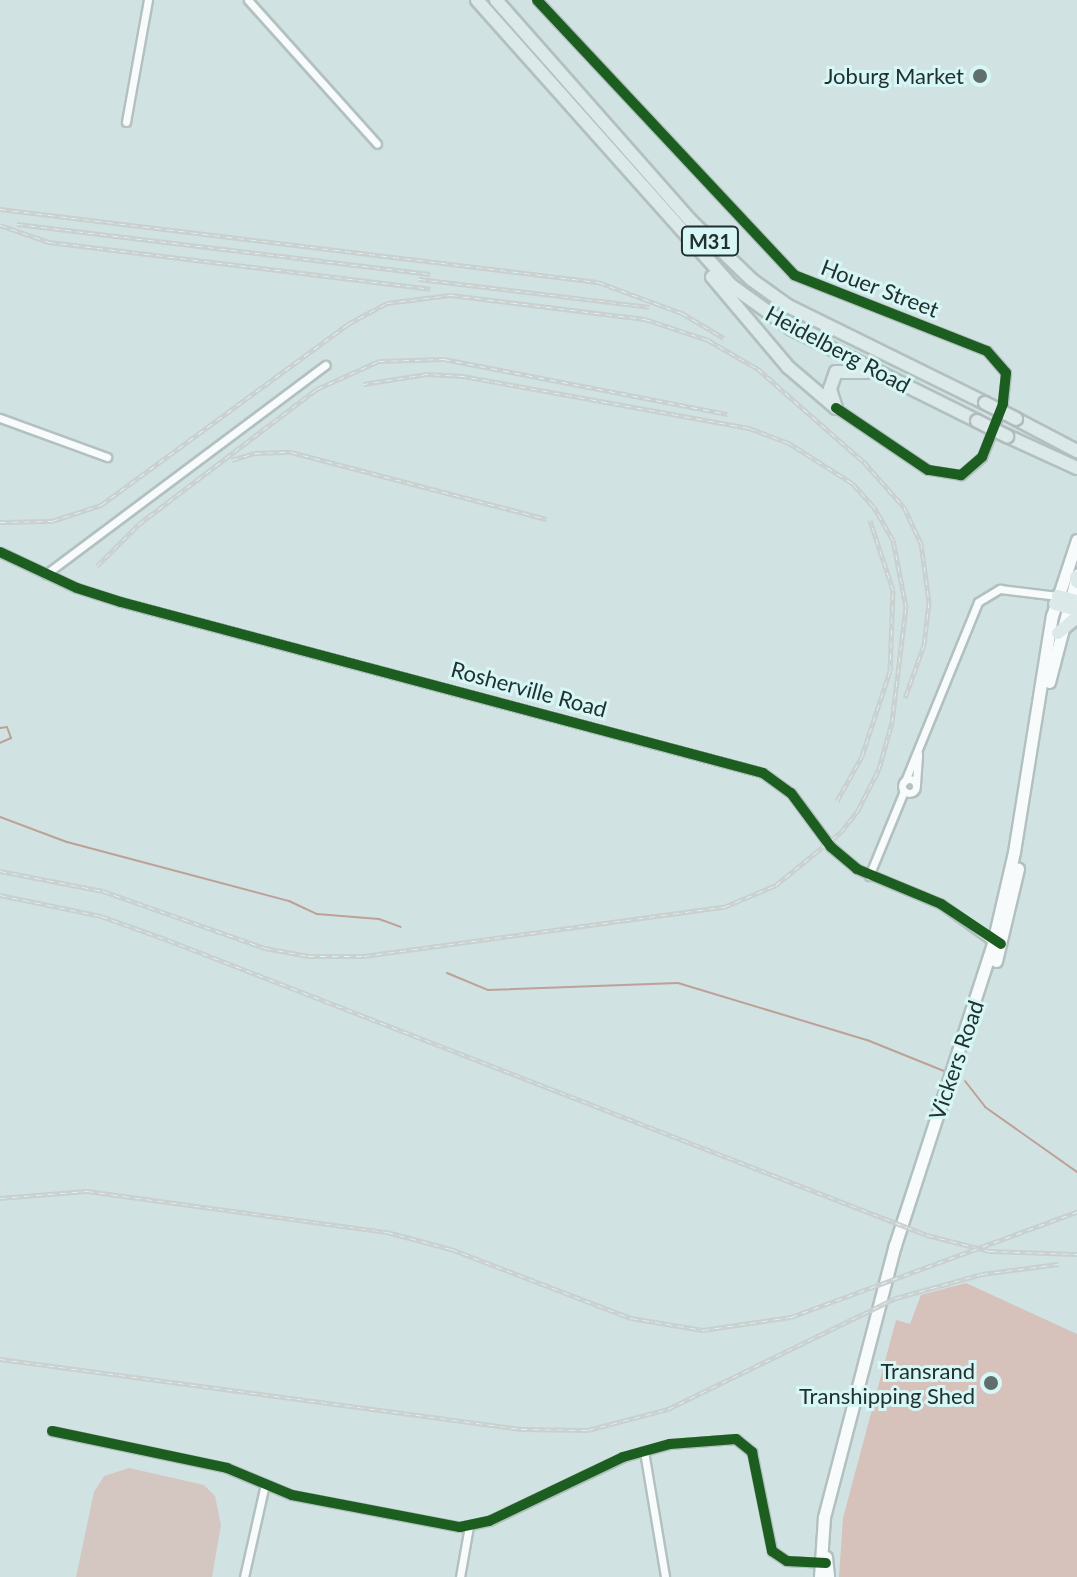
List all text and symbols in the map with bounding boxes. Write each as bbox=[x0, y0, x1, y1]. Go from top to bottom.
place label: Joburg Market bbox=[824, 63, 964, 89]
marker: Joburg Market bbox=[971, 67, 989, 85]
road number: M31 bbox=[680, 225, 740, 257]
street label: Houer Street bbox=[817, 253, 943, 323]
street label: Heidelberg Road bbox=[761, 300, 915, 398]
street label: Rosherville Road bbox=[448, 656, 610, 722]
street label: Vickers Road bbox=[923, 997, 989, 1123]
place label: Transrand Transhipping Shed bbox=[799, 1357, 975, 1408]
marker: Transrand Transhipping Shed bbox=[982, 1374, 1000, 1392]

